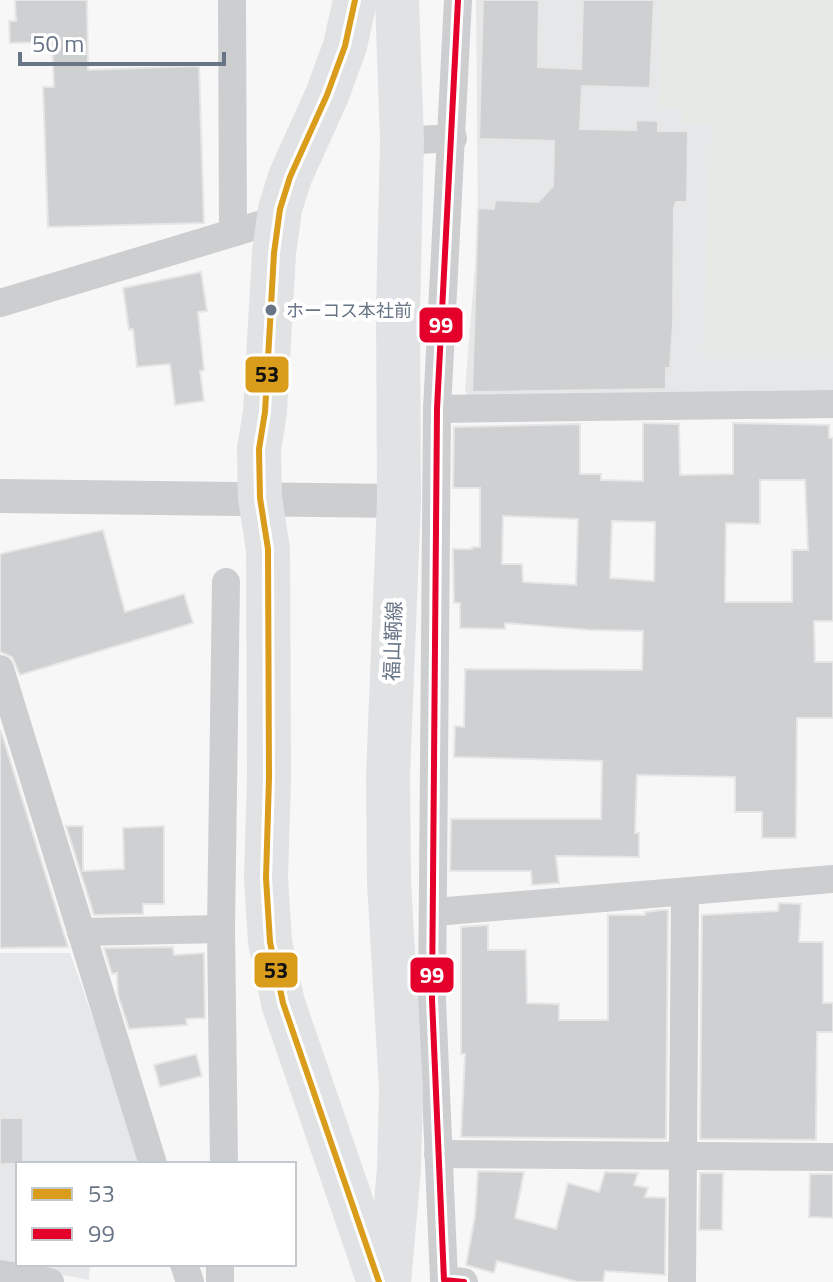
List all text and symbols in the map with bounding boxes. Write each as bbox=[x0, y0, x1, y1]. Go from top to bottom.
scale bar bbox=[20, 16, 224, 66]
text: 50 m bbox=[32, 25, 84, 61]
place label: ホーコス本社前 bbox=[286, 297, 412, 324]
marker: ホーコス本社前 bbox=[263, 302, 279, 318]
line badge: 99 bbox=[418, 306, 464, 344]
text: 99 bbox=[429, 308, 453, 342]
line badge: 53 bbox=[244, 355, 290, 394]
text: 53 bbox=[255, 357, 279, 391]
street label: 福山鞆線 bbox=[376, 600, 409, 681]
line badge: 53 bbox=[253, 951, 299, 989]
text: 53 bbox=[264, 953, 288, 987]
line badge: 99 bbox=[409, 956, 455, 994]
text: 99 bbox=[420, 958, 444, 992]
legend bbox=[16, 1162, 296, 1266]
text: 53 bbox=[88, 1175, 115, 1211]
text: 99 bbox=[88, 1215, 115, 1251]

